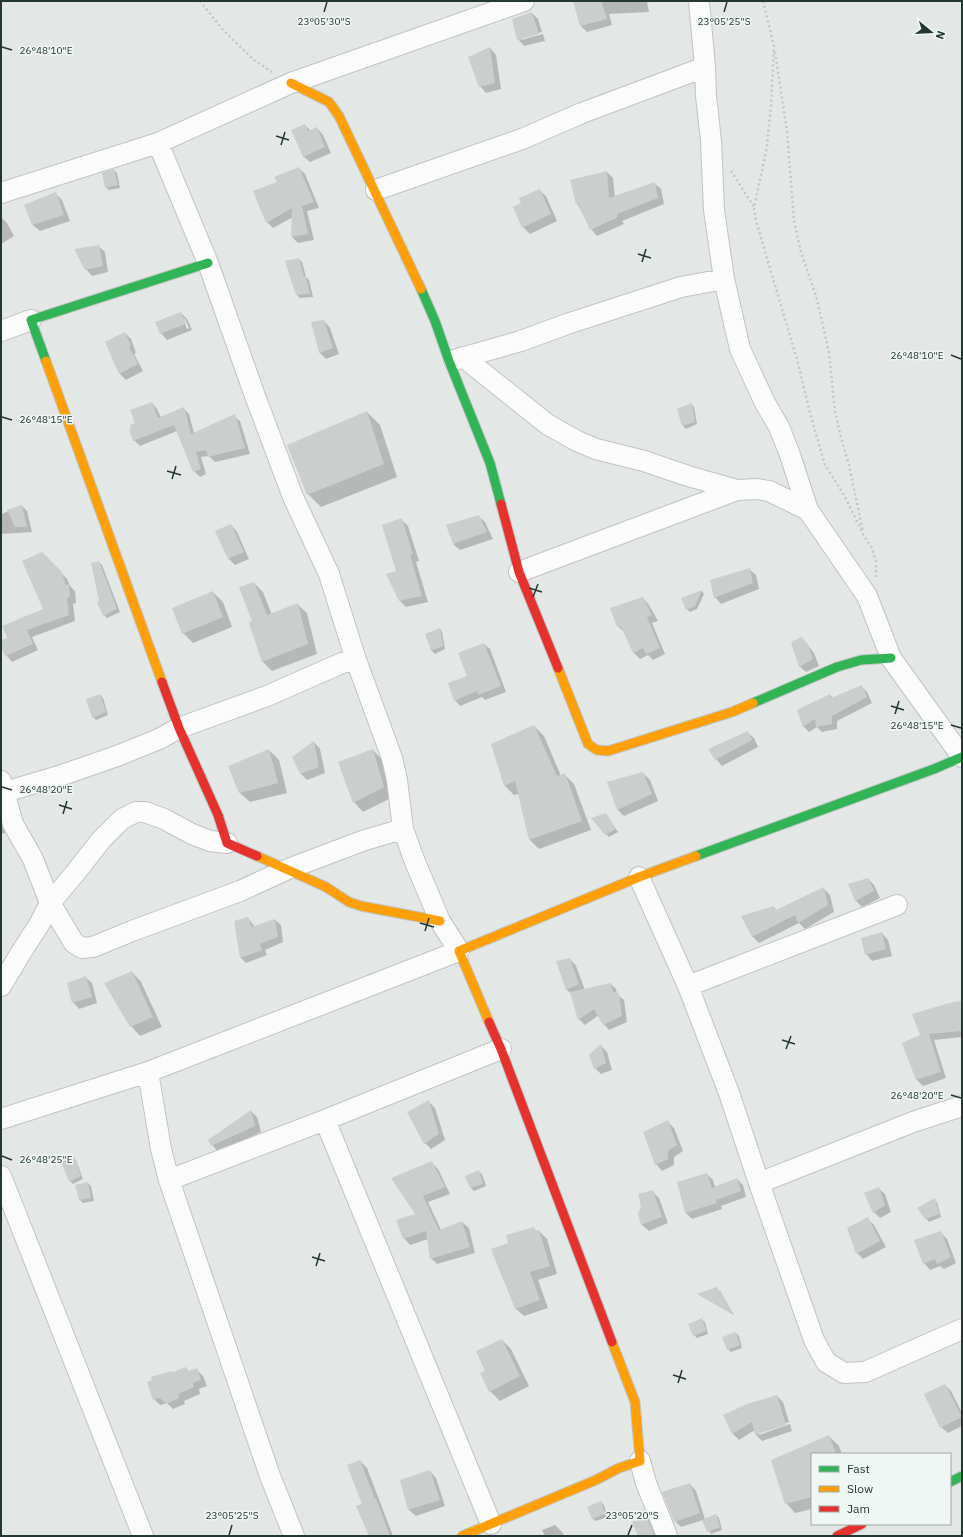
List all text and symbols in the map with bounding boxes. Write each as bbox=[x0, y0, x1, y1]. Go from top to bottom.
north arrow bbox=[911, 12, 951, 52]
text: 23°05'30"S bbox=[297, 15, 351, 28]
text: 23°05'25"S bbox=[697, 15, 751, 28]
text: N bbox=[933, 29, 948, 41]
text: 26°48'10"E bbox=[19, 44, 73, 57]
text: 26°48'10"E bbox=[890, 349, 944, 362]
text: 26°48'15"E bbox=[19, 413, 73, 426]
text: 26°48'15"E bbox=[890, 719, 944, 732]
text: 26°48'20"E bbox=[19, 783, 73, 796]
text: 26°48'20"E bbox=[890, 1089, 944, 1102]
text: 26°48'25"E bbox=[19, 1153, 73, 1166]
legend bbox=[811, 1453, 951, 1525]
text: Fast bbox=[847, 1461, 870, 1476]
text: Slow bbox=[847, 1481, 873, 1496]
text: Jam bbox=[847, 1501, 870, 1516]
text: 23°05'25"S bbox=[205, 1509, 259, 1522]
text: 23°05'20"S bbox=[605, 1509, 659, 1522]

